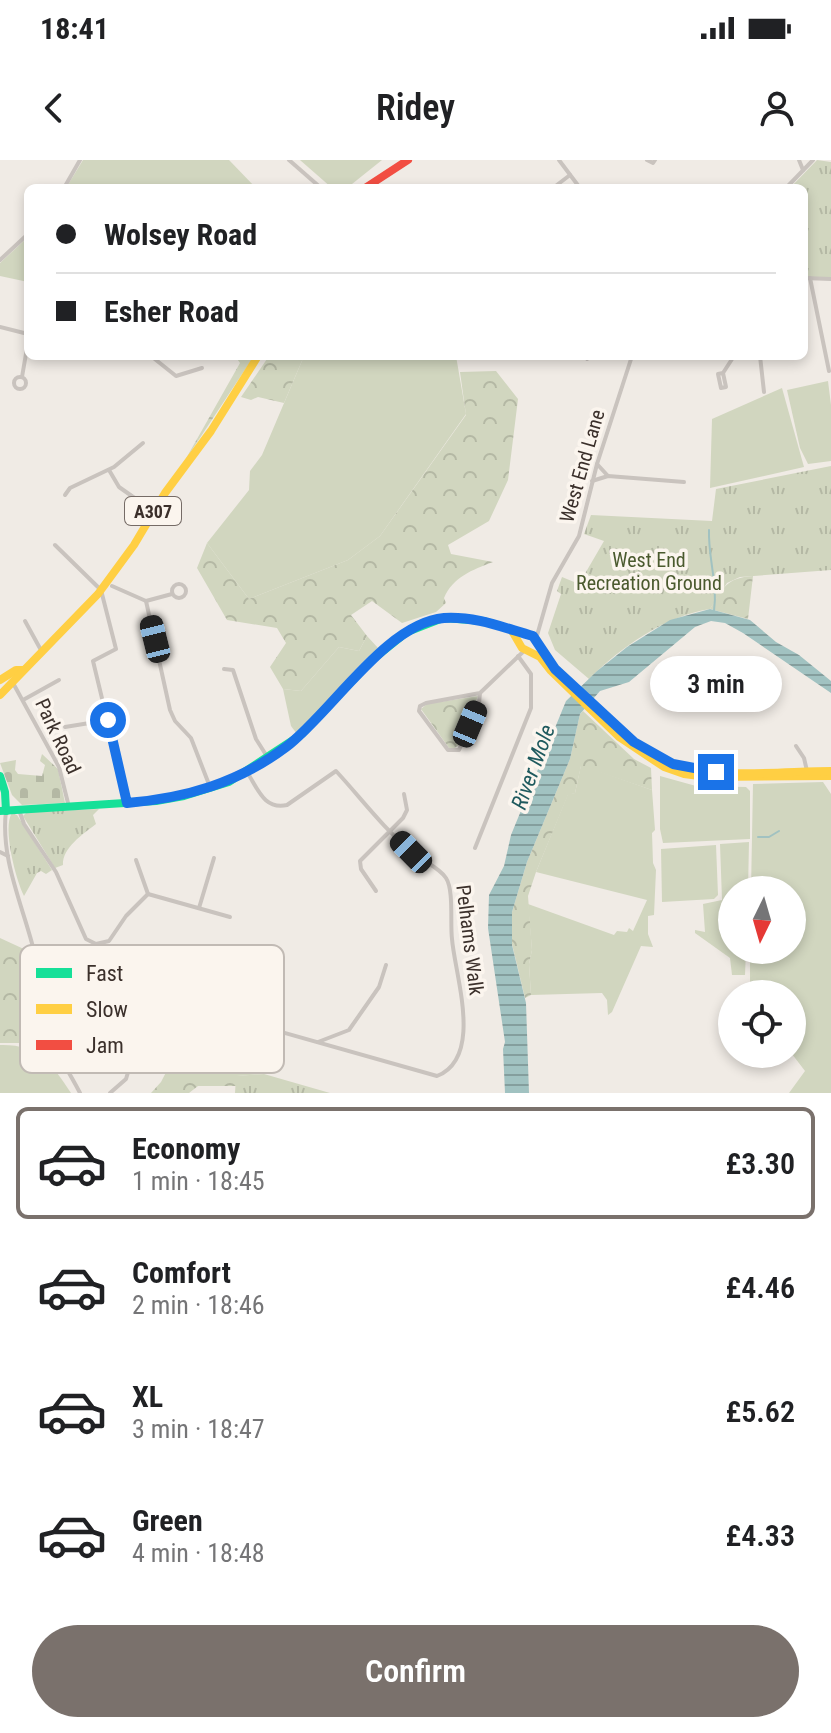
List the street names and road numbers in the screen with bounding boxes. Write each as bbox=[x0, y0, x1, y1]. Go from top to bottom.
street label: West End Lane bbox=[554, 407, 610, 525]
road number: A307 bbox=[125, 497, 181, 525]
street label: Park Road bbox=[30, 694, 86, 778]
street label: Pelhams Walk bbox=[451, 883, 489, 997]

